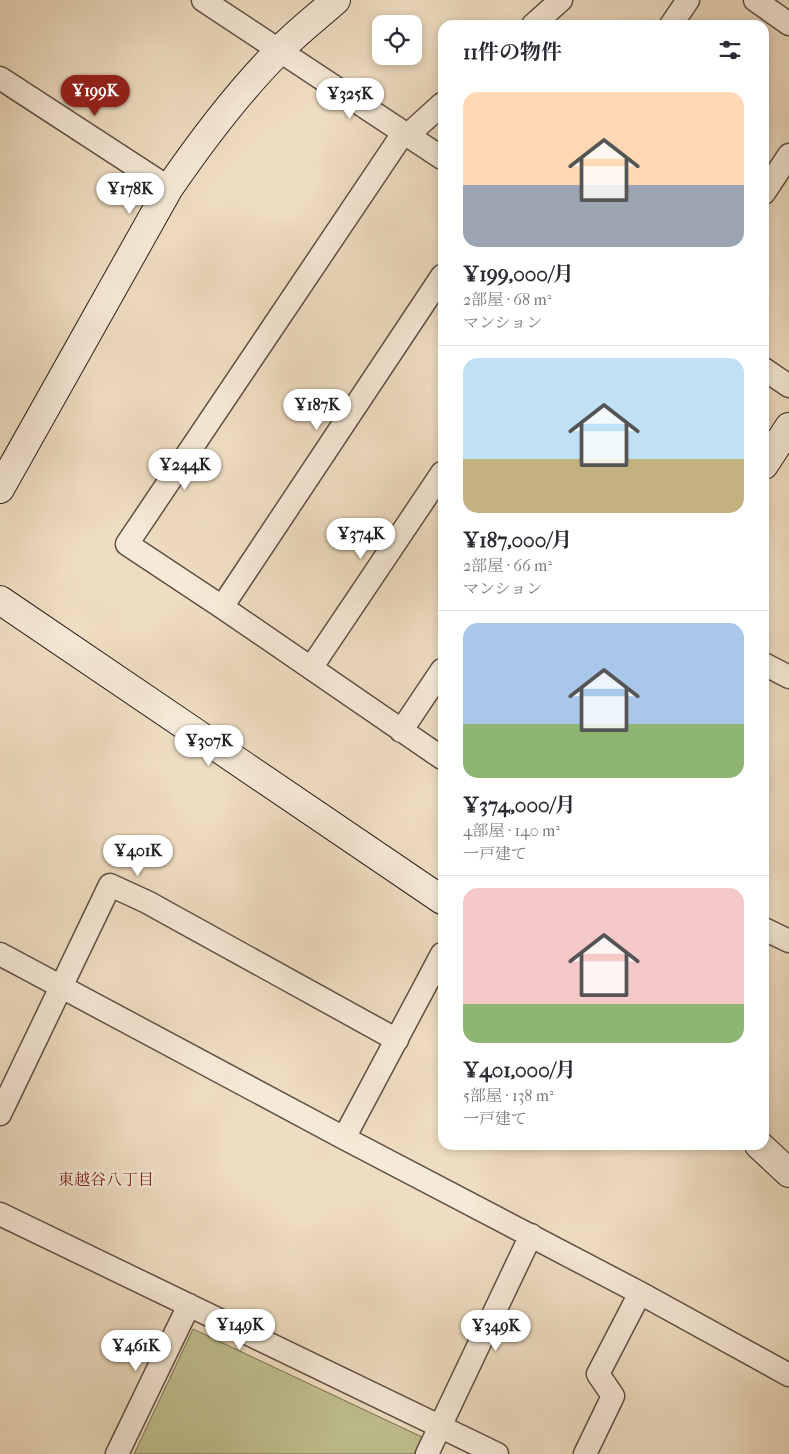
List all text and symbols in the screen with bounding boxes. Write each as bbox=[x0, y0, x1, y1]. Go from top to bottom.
map controls bbox=[372, 15, 422, 65]
button: locate bbox=[372, 15, 422, 65]
icon: filters bbox=[716, 36, 744, 64]
text: 11件の物件 bbox=[463, 40, 562, 64]
pin: ¥199K bbox=[60, 74, 130, 117]
pin: ¥325K bbox=[315, 78, 385, 120]
text: ¥199K bbox=[72, 81, 118, 100]
text: ¥325K bbox=[327, 84, 373, 103]
icon: home bbox=[559, 125, 649, 215]
pin: ¥178K bbox=[95, 172, 165, 215]
text: ¥178K bbox=[107, 179, 153, 198]
text: ¥199,000/月 bbox=[463, 262, 574, 286]
text: 2部屋 · 68 m² bbox=[463, 290, 551, 309]
text: マンション bbox=[463, 313, 542, 332]
pin: ¥187K bbox=[282, 388, 352, 431]
icon: home bbox=[559, 390, 649, 480]
text: ¥187K bbox=[294, 395, 340, 414]
pin: ¥244K bbox=[150, 448, 220, 491]
text: ¥244K bbox=[159, 455, 211, 474]
pin: ¥374K bbox=[326, 518, 396, 560]
text: ¥374K bbox=[337, 524, 385, 543]
text: ¥187,000/月 bbox=[463, 528, 572, 552]
text: 2部屋 · 66 m² bbox=[463, 556, 552, 575]
text: マンション bbox=[463, 579, 542, 598]
icon: home bbox=[559, 655, 649, 745]
pin: ¥307K bbox=[174, 724, 244, 767]
text: ¥307K bbox=[185, 731, 233, 750]
text: ¥374,000/月 bbox=[463, 793, 576, 817]
text: 4部屋 · 140 m² bbox=[463, 821, 560, 840]
pin: ¥401K bbox=[103, 834, 173, 877]
text: ¥401K bbox=[114, 841, 162, 860]
text: 一戸建て bbox=[463, 844, 527, 863]
icon: home bbox=[559, 920, 649, 1010]
text: ¥401,000/月 bbox=[463, 1058, 576, 1082]
text: 5部屋 · 138 m² bbox=[463, 1086, 554, 1105]
text: 一戸建て bbox=[463, 1109, 527, 1128]
district label: 東越谷八丁目 bbox=[58, 1170, 154, 1189]
pin: ¥149K bbox=[205, 1308, 275, 1351]
pin: ¥349K bbox=[461, 1310, 531, 1352]
text: ¥149K bbox=[216, 1315, 264, 1334]
text: ¥349K bbox=[472, 1316, 520, 1335]
pin: ¥461K bbox=[101, 1330, 171, 1372]
text: ¥461K bbox=[112, 1336, 160, 1355]

